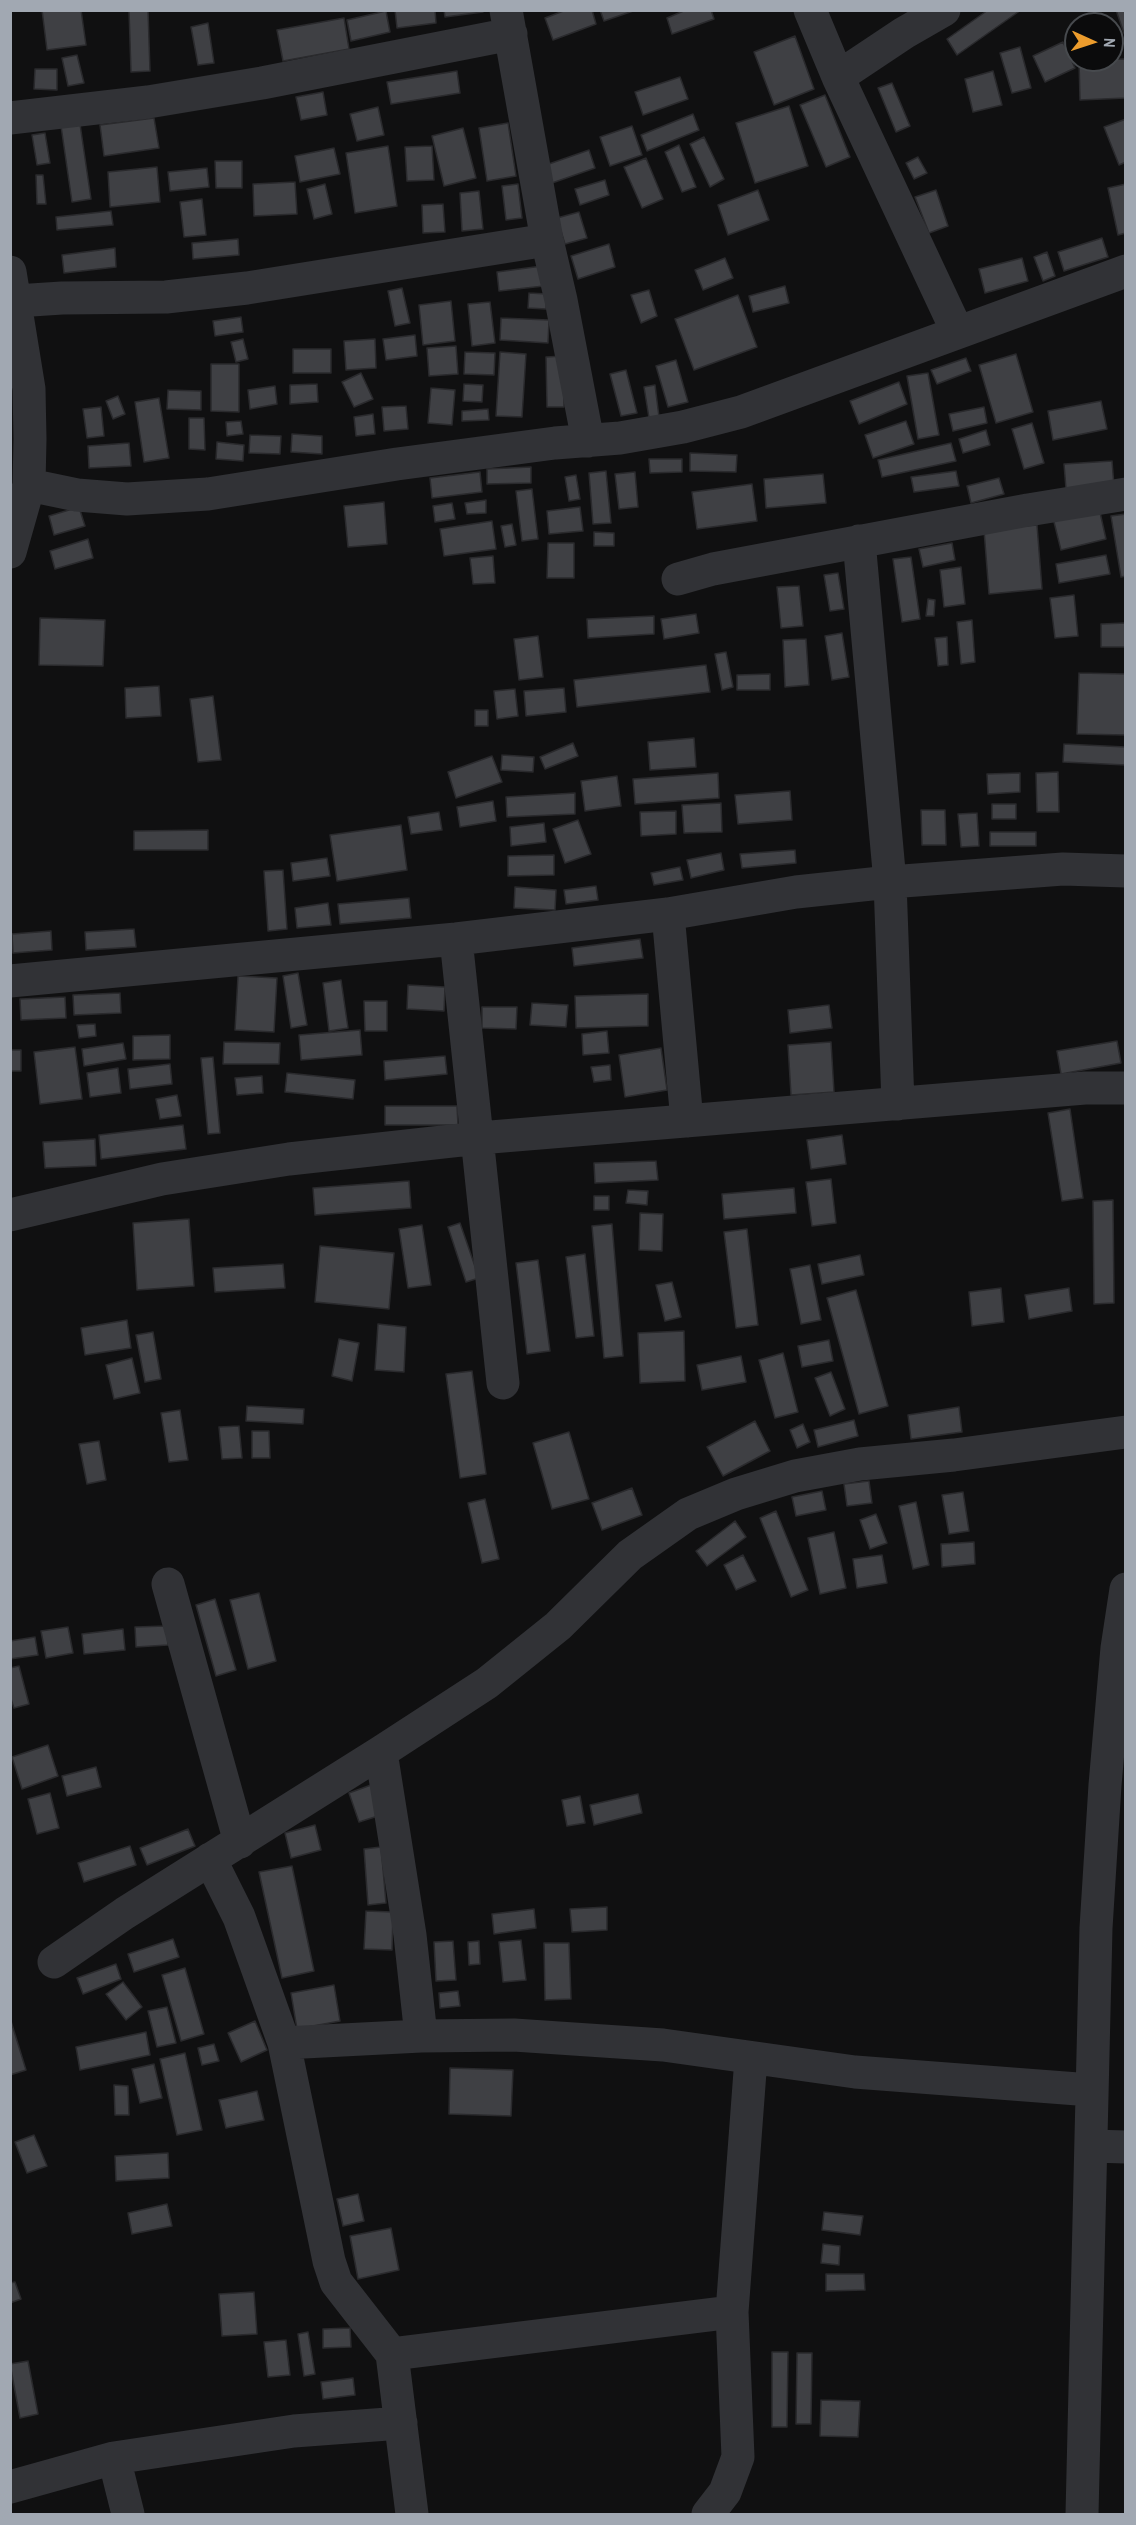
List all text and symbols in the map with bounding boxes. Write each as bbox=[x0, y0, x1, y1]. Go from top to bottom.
north arrow bbox=[1064, 12, 1124, 72]
text: N bbox=[1099, 38, 1121, 48]

